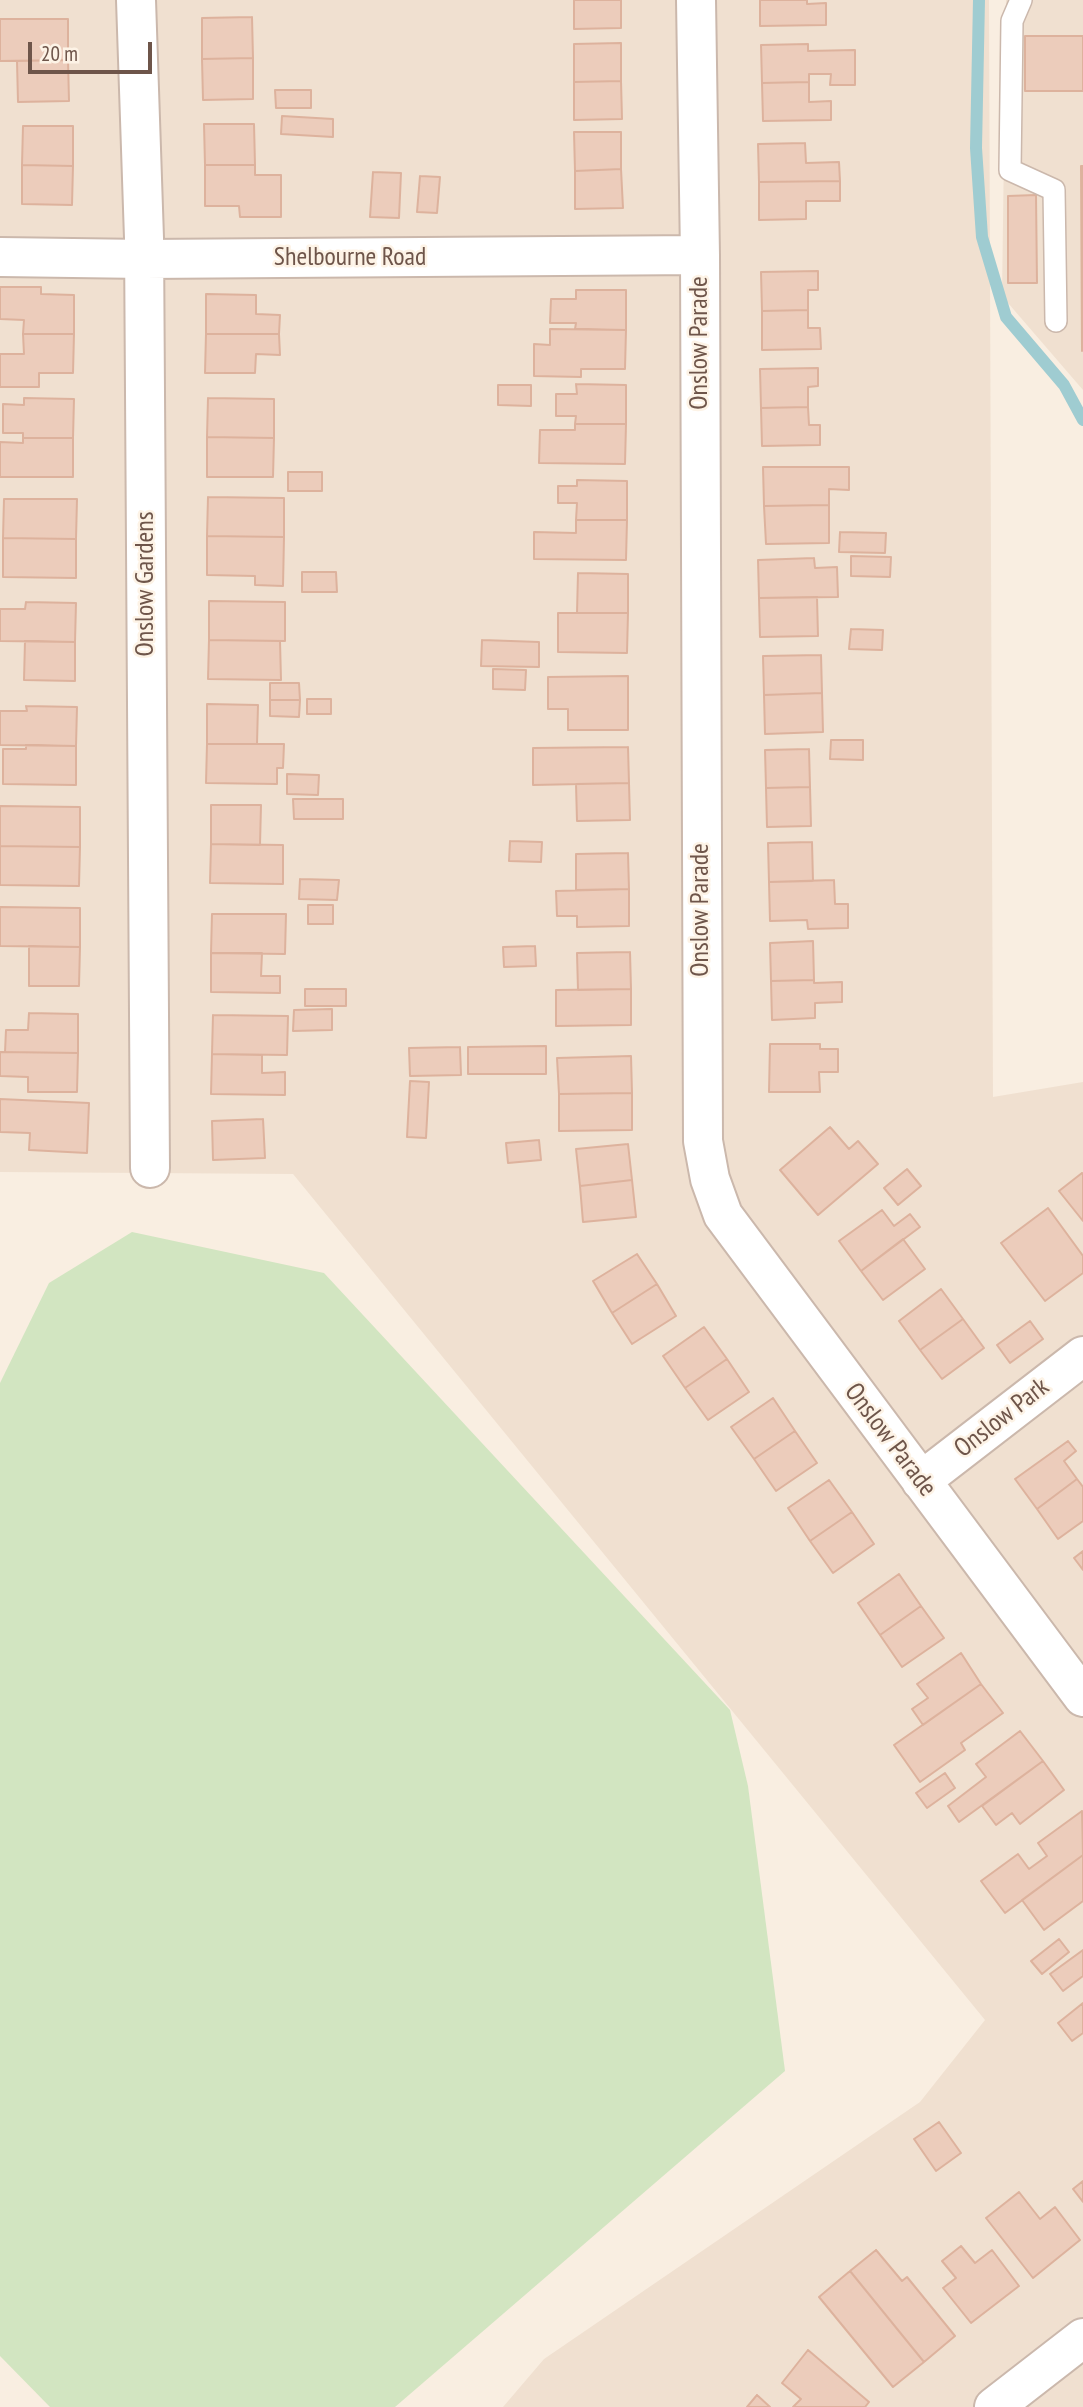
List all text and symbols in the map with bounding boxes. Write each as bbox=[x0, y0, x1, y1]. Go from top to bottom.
scale bar bbox=[32, 28, 156, 72]
text: 20 m bbox=[41, 40, 78, 67]
street label: Shelbourne Road bbox=[274, 242, 426, 274]
street label: Onslow Parade bbox=[684, 276, 716, 410]
street label: Onslow Gardens bbox=[130, 512, 162, 656]
street label: Onslow Parade bbox=[685, 843, 717, 977]
street label: Onslow Park bbox=[949, 1372, 1055, 1464]
street label: Onslow Parade bbox=[837, 1377, 943, 1503]

